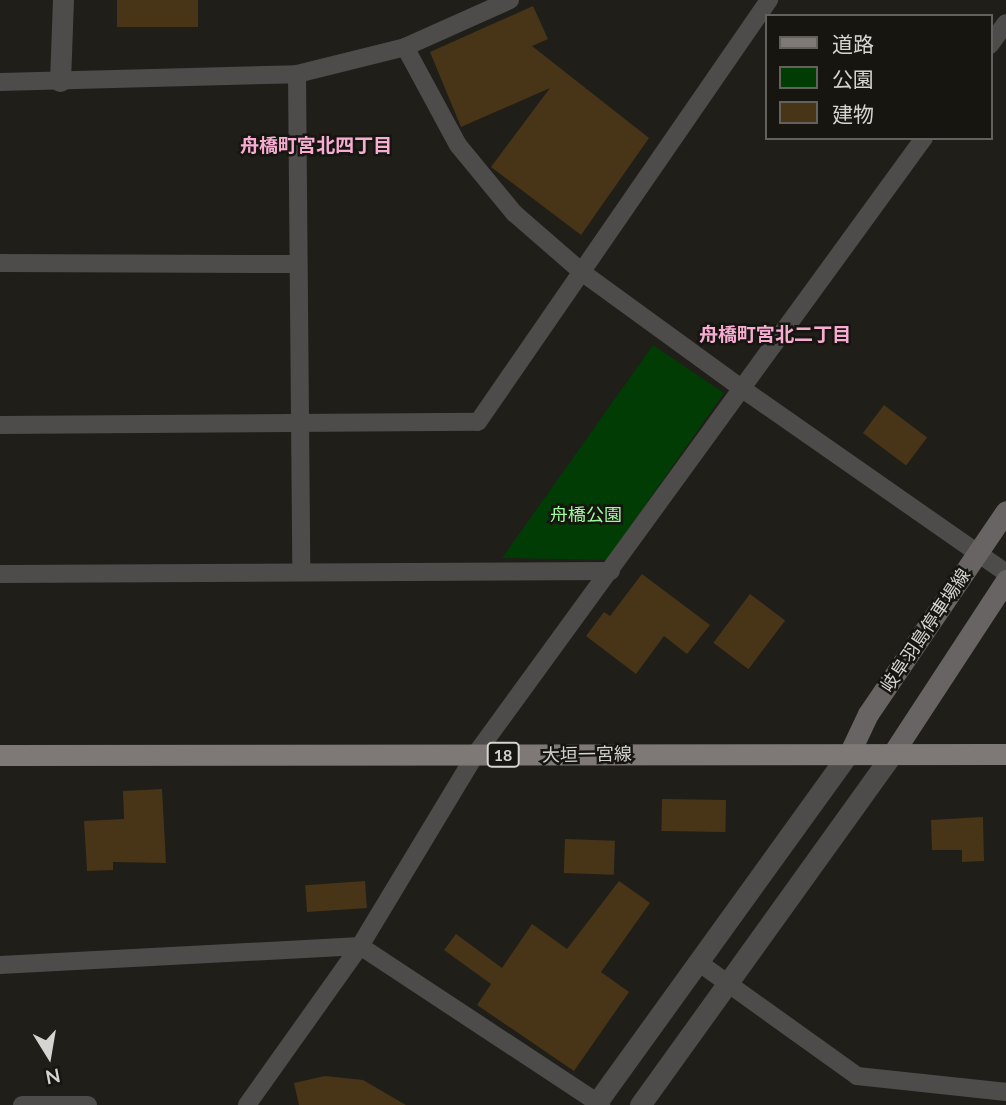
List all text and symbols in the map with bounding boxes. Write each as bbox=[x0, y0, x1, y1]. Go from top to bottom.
legend bbox=[764, 14, 992, 140]
text: 道路 bbox=[832, 31, 874, 56]
text: 公園 bbox=[832, 66, 874, 91]
text: 建物 bbox=[832, 101, 874, 126]
district label: 舟橋町宮北四丁目 bbox=[240, 134, 392, 156]
district label: 舟橋町宮北二丁目 bbox=[699, 323, 851, 345]
park label: 舟橋公園 bbox=[550, 503, 622, 525]
street label: 岐阜羽島停車場線 bbox=[876, 564, 974, 696]
road number: 18 bbox=[486, 742, 520, 768]
street label: 大垣一宮線 bbox=[542, 742, 632, 766]
north arrow bbox=[14, 1021, 84, 1091]
text: N bbox=[44, 1064, 62, 1090]

